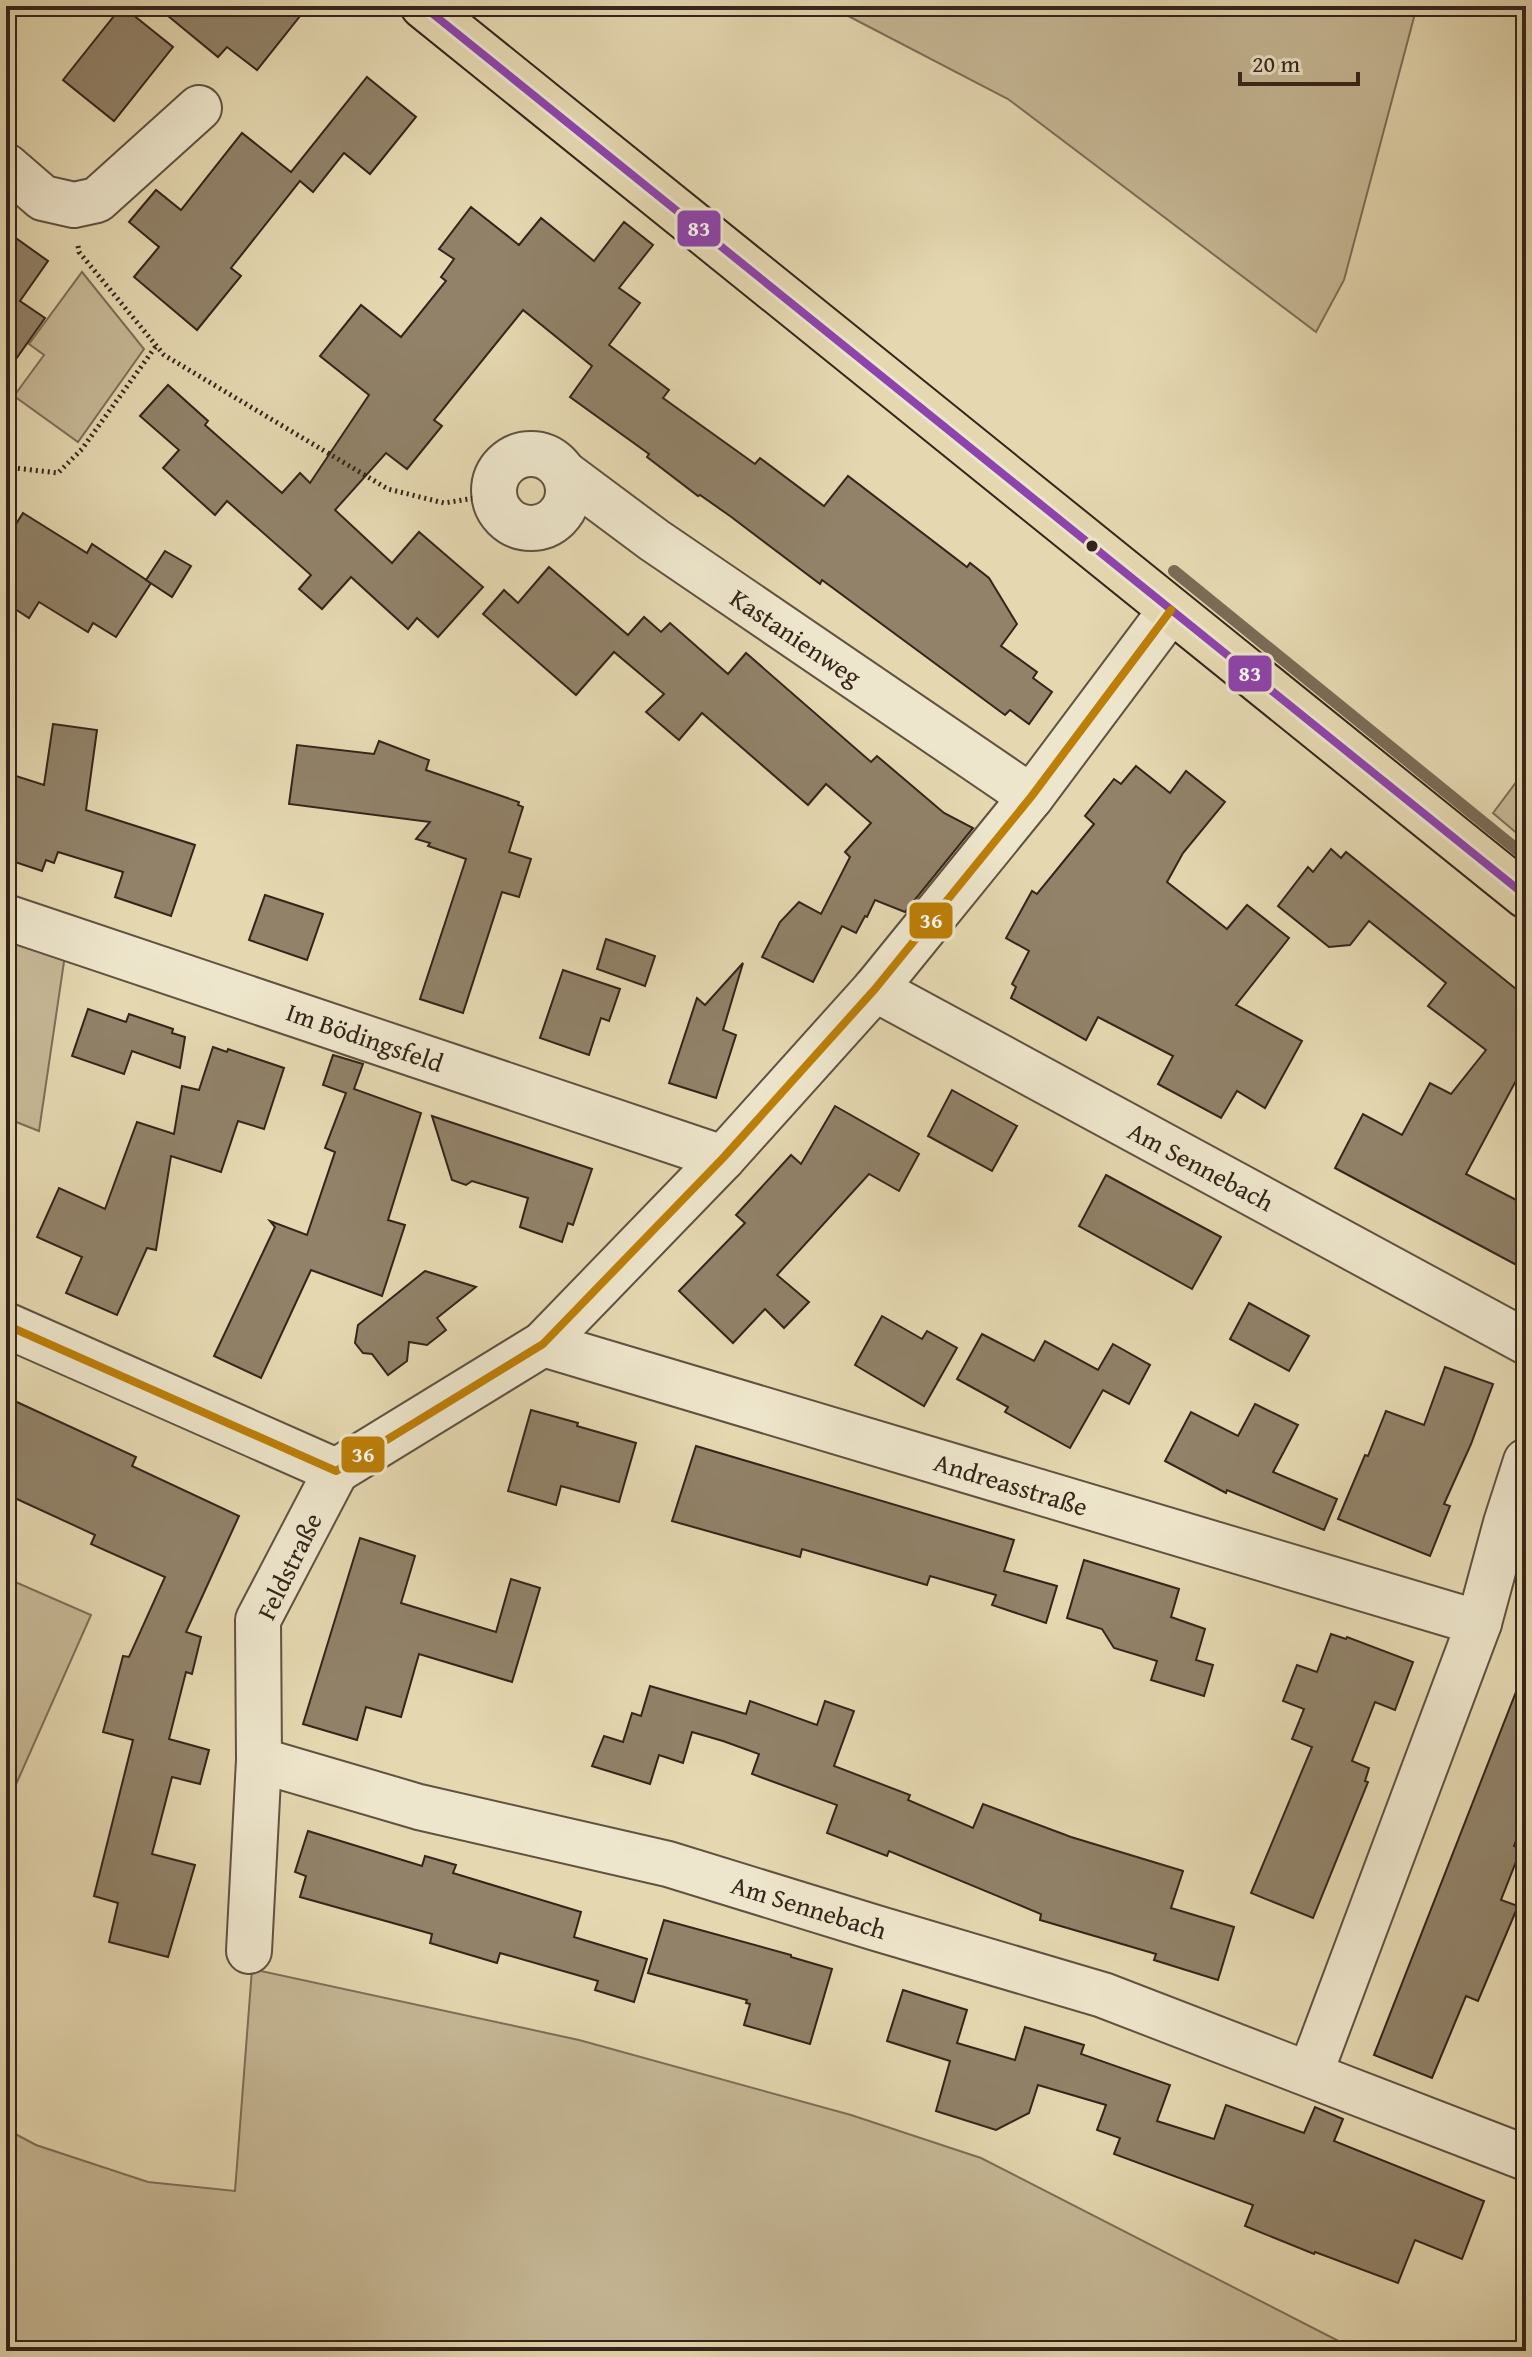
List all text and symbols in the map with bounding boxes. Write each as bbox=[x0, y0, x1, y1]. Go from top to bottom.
scale bar bbox=[1240, 36, 1358, 86]
text: 20 m bbox=[1252, 46, 1300, 81]
line badge: 83 bbox=[676, 209, 722, 248]
text: 83 bbox=[688, 212, 710, 244]
unlabelled marker bbox=[1084, 538, 1100, 554]
street label: Kastanienweg bbox=[722, 579, 870, 695]
line badge: 83 bbox=[1227, 654, 1273, 693]
text: 83 bbox=[1239, 657, 1261, 689]
line badge: 36 bbox=[908, 901, 954, 940]
text: 36 bbox=[920, 904, 942, 936]
street label: Im Bödingsfeld bbox=[281, 992, 449, 1082]
street label: Am Sennebach bbox=[1121, 1111, 1281, 1221]
line badge: 36 bbox=[340, 1435, 386, 1474]
text: 36 bbox=[352, 1438, 374, 1470]
street label: Andreasstraße bbox=[929, 1442, 1093, 1526]
street label: Feldstraße bbox=[246, 1506, 332, 1626]
street label: Am Sennebach bbox=[727, 1865, 892, 1949]

